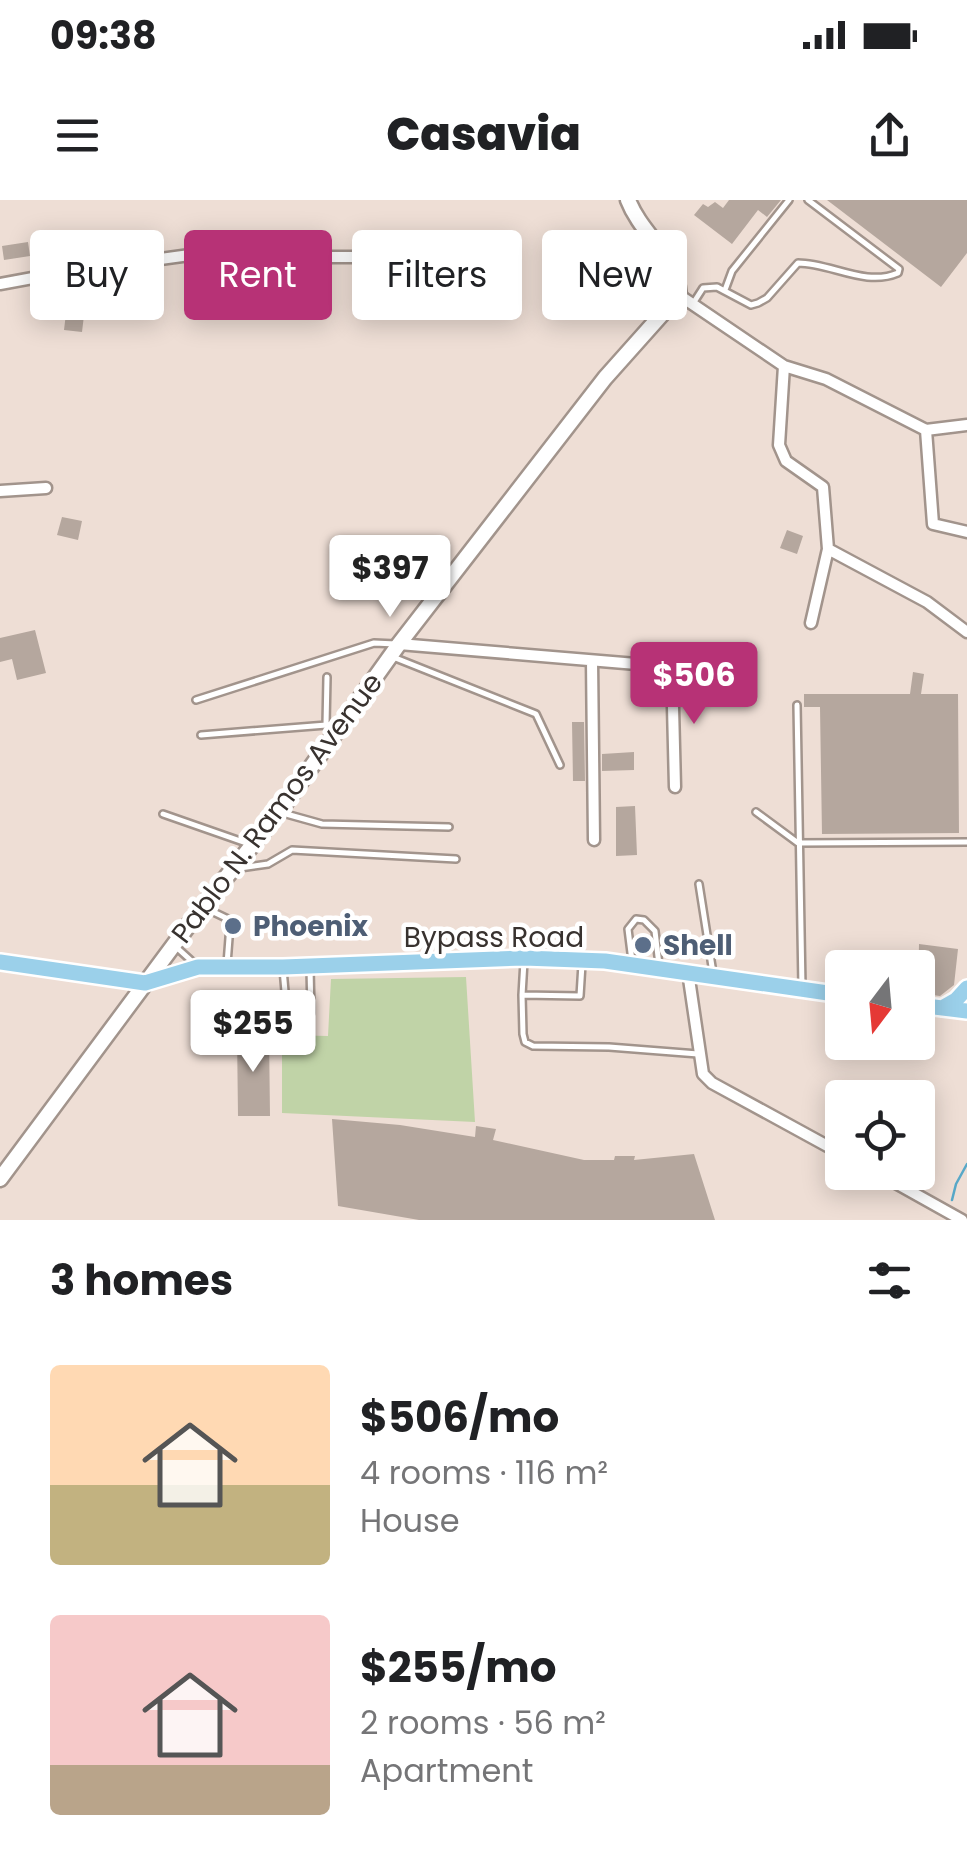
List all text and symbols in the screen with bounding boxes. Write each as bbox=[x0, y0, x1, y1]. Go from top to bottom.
text: 09:38 bbox=[50, 9, 157, 62]
text: Casavia bbox=[386, 103, 581, 166]
icon: menu bbox=[50, 108, 105, 163]
icon: share bbox=[862, 108, 917, 163]
chip: Buy bbox=[30, 230, 164, 320]
chip: Rent bbox=[184, 230, 332, 320]
chip: Filters bbox=[352, 230, 522, 320]
chip: New bbox=[542, 230, 687, 320]
pin: $397 bbox=[331, 535, 449, 620]
text: $397 bbox=[351, 545, 429, 590]
pin: $506 bbox=[635, 642, 753, 727]
text: $506 bbox=[652, 652, 736, 697]
street label: Pablo N. Ramos Avenue bbox=[162, 665, 392, 951]
place label: Phoenix bbox=[253, 907, 369, 946]
marker: Phoenix bbox=[222, 915, 244, 937]
street label: Bypass Road bbox=[404, 918, 584, 957]
place label: Shell bbox=[663, 926, 733, 965]
marker: Shell bbox=[632, 934, 654, 956]
north arrow bbox=[825, 950, 935, 1060]
map controls bbox=[825, 950, 935, 1190]
pin: $255 bbox=[194, 990, 312, 1075]
text: $255 bbox=[213, 1000, 293, 1045]
button: locate bbox=[825, 1080, 935, 1190]
text: 3 homes bbox=[50, 1251, 233, 1310]
icon: filters bbox=[862, 1253, 917, 1308]
text: $506/mo bbox=[360, 1388, 559, 1447]
icon: home bbox=[130, 1405, 250, 1525]
text: 4 rooms · 116 m² bbox=[360, 1450, 608, 1495]
text: House bbox=[360, 1498, 460, 1543]
text: $255/mo bbox=[360, 1638, 556, 1697]
icon: home bbox=[130, 1655, 250, 1775]
text: 2 rooms · 56 m² bbox=[360, 1700, 606, 1745]
text: Apartment bbox=[360, 1748, 533, 1793]

